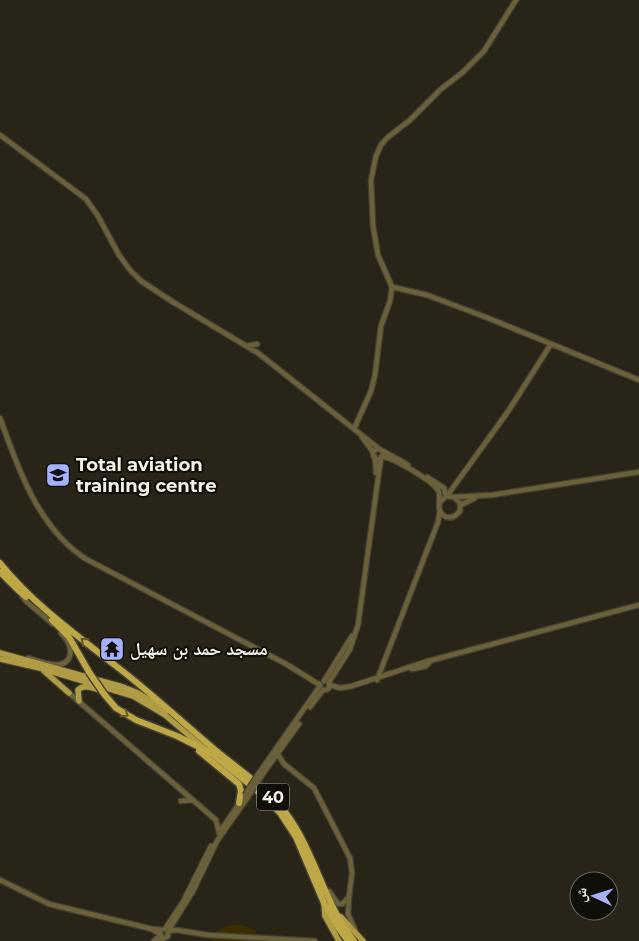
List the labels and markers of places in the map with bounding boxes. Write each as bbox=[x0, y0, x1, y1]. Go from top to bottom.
place label: Total aviation training centre bbox=[76, 454, 217, 497]
school or university icon: Total aviation training centre bbox=[45, 462, 71, 488]
temple icon: مسجد حمد بن سهيل bbox=[99, 636, 125, 662]
place label: مسجد حمد بن سهيل bbox=[130, 638, 268, 660]

